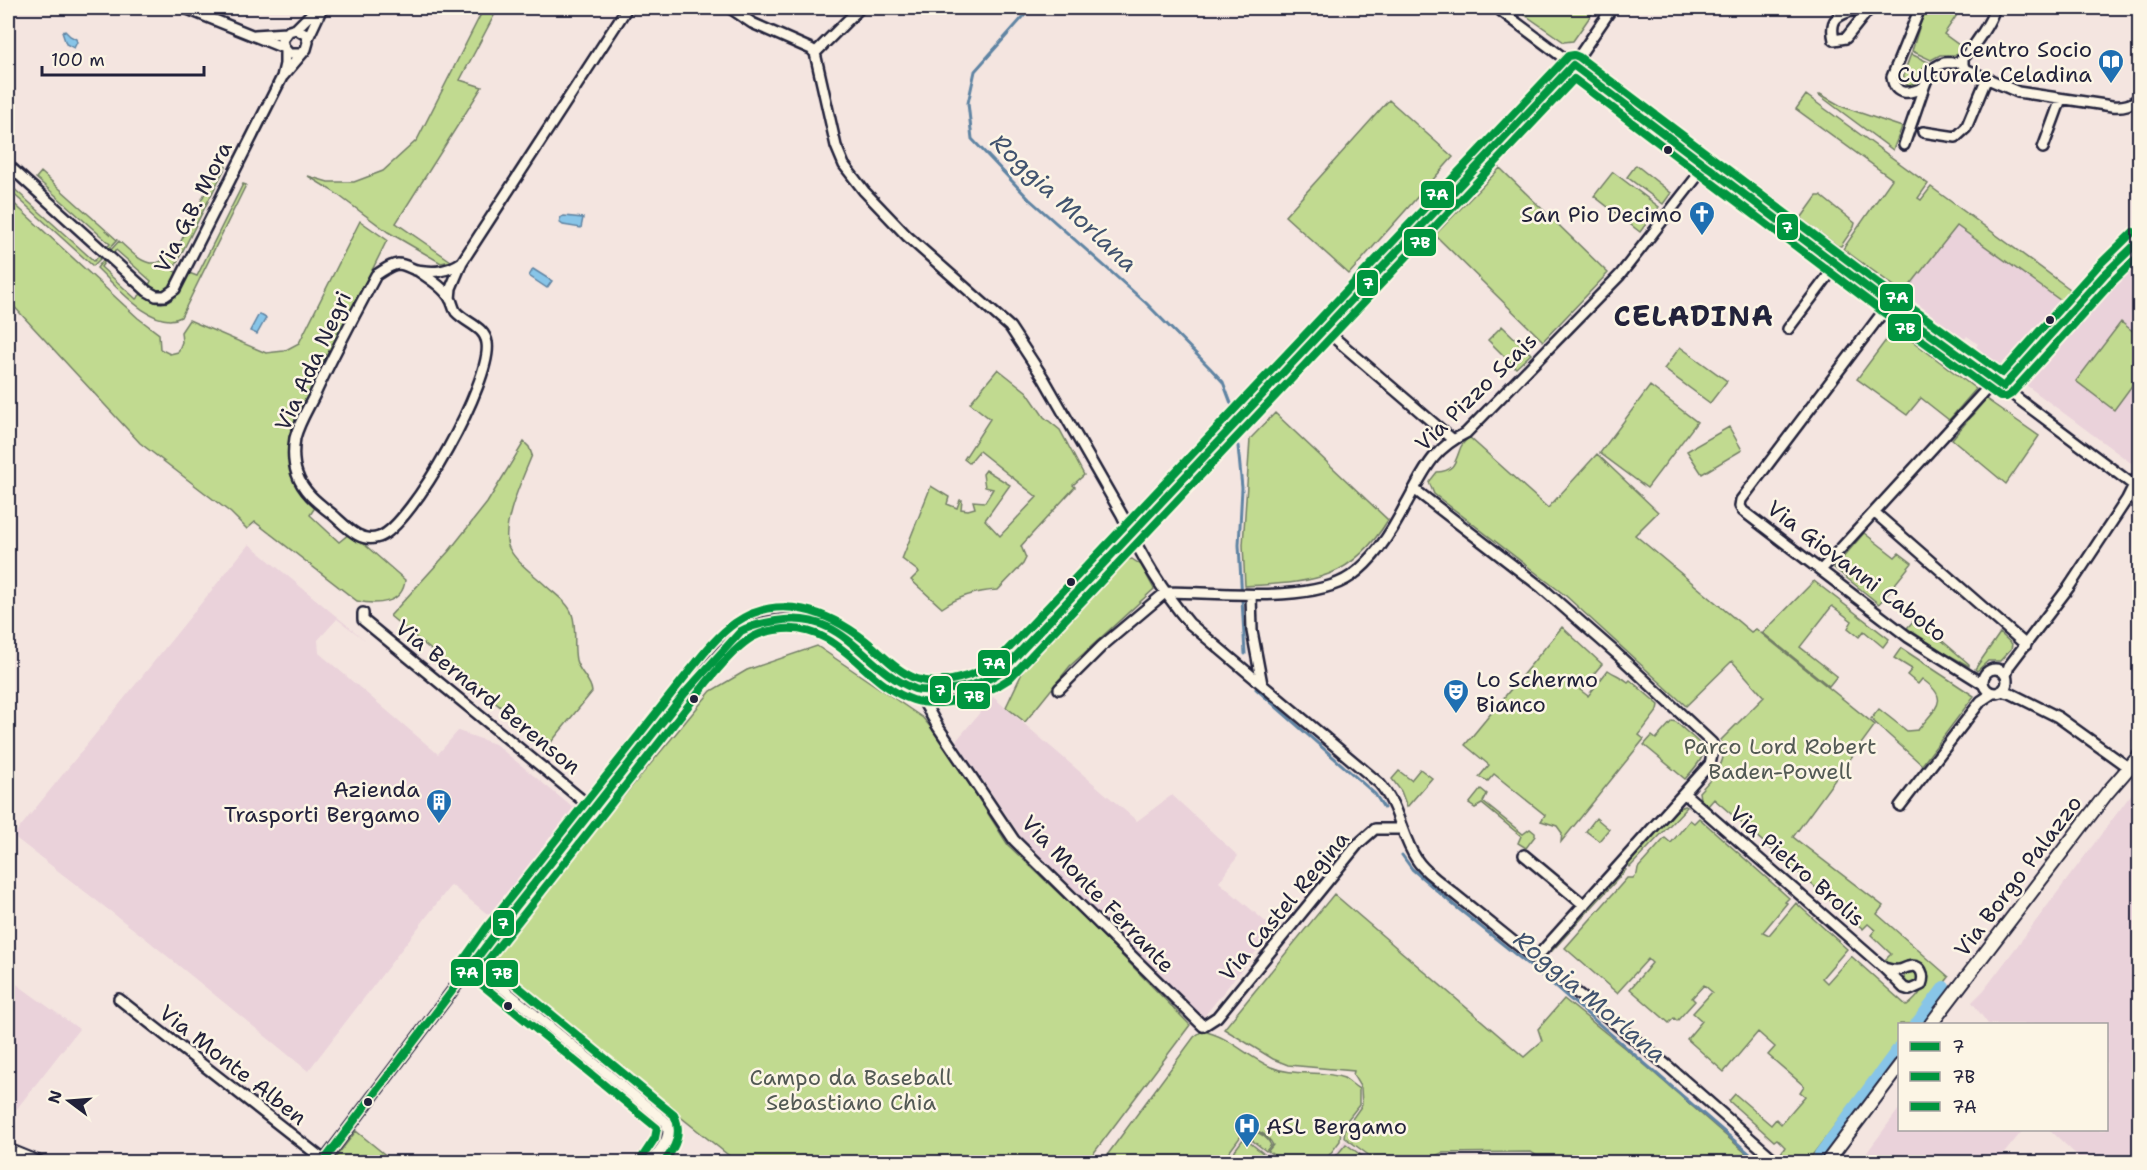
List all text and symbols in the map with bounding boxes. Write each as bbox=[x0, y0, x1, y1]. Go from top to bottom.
place label: Centro Socio Culturale Celadina bbox=[1897, 35, 2092, 89]
scale bar bbox=[42, 39, 204, 77]
library icon: Centro Socio Culturale Celadina bbox=[2096, 47, 2126, 85]
text: 100 m bbox=[51, 48, 105, 72]
water label: Roggia Morlana bbox=[984, 127, 1144, 279]
street label: Via G.B. Mora bbox=[147, 136, 239, 278]
unlabelled marker bbox=[1662, 144, 1674, 156]
line badge: 7A bbox=[1420, 180, 1455, 209]
text: 7A bbox=[1425, 184, 1449, 205]
church icon: San Pio Decimo bbox=[1687, 199, 1717, 237]
place label: San Pio Decimo bbox=[1521, 200, 1682, 229]
line badge: 7 bbox=[1776, 213, 1799, 241]
text: 7 bbox=[1781, 217, 1793, 238]
line badge: 7B bbox=[1403, 228, 1437, 257]
text: 7B bbox=[1409, 232, 1431, 253]
line badge: 7 bbox=[1356, 269, 1379, 297]
text: 7 bbox=[1362, 273, 1374, 294]
line badge: 7A bbox=[1879, 283, 1914, 312]
street label: Via Ada Negri bbox=[268, 287, 358, 435]
text: 7A bbox=[1885, 287, 1909, 308]
district label: CELADINA bbox=[1614, 297, 1774, 335]
line badge: 7B bbox=[1887, 313, 1922, 342]
unlabelled marker bbox=[2044, 314, 2056, 326]
text: 7B bbox=[1894, 318, 1916, 339]
street label: Via Pizzo Scais bbox=[1409, 326, 1543, 458]
street label: Via Giovanni Caboto bbox=[1761, 494, 1953, 648]
unlabelled marker bbox=[1065, 576, 1077, 588]
street label: Via Bernard Berenson bbox=[389, 613, 587, 781]
line badge: 7A bbox=[977, 649, 1011, 677]
text: 7A bbox=[982, 653, 1006, 674]
place label: Lo Schermo Bianco bbox=[1476, 665, 1598, 719]
line badge: 7 bbox=[929, 675, 952, 704]
theatre icon: Lo Schermo Bianco bbox=[1441, 677, 1471, 715]
text: 7 bbox=[934, 680, 946, 701]
line badge: 7B bbox=[956, 682, 991, 710]
text: 7B bbox=[963, 686, 985, 707]
unlabelled marker bbox=[688, 693, 700, 705]
park label: Parco Lord Robert Baden-Powell bbox=[1683, 732, 1877, 786]
place label: Azienda Trasporti Bergamo bbox=[224, 775, 420, 829]
building icon: Azienda Trasporti Bergamo bbox=[424, 787, 454, 825]
street label: Via Borgo Palazzo bbox=[1948, 789, 2088, 963]
street label: Via Pietro Brolis bbox=[1723, 799, 1871, 933]
street label: Via Monte Ferrante bbox=[1015, 809, 1181, 979]
street label: Via Castel Regina bbox=[1213, 825, 1356, 987]
line badge: 7 bbox=[492, 909, 515, 937]
text: 7 bbox=[497, 913, 509, 934]
water label: Roggia Morlana bbox=[1507, 924, 1673, 1070]
line badge: 7A bbox=[450, 958, 484, 987]
line badge: 7B bbox=[485, 959, 519, 988]
text: 7A bbox=[455, 962, 479, 983]
text: 7B bbox=[491, 963, 513, 984]
street label: Via Monte Alben bbox=[153, 998, 313, 1132]
unlabelled marker bbox=[502, 1000, 514, 1012]
legend bbox=[1898, 1023, 2108, 1131]
text: 7 bbox=[1952, 1035, 1965, 1059]
park label: Campo da Baseball Sebastiano Chia bbox=[749, 1063, 953, 1117]
text: 7B bbox=[1952, 1065, 1975, 1089]
north arrow bbox=[39, 1071, 99, 1131]
text: N bbox=[43, 1088, 67, 1106]
text: 7A bbox=[1952, 1095, 1977, 1119]
unlabelled marker bbox=[362, 1096, 374, 1108]
hospital icon: ASL Bergamo bbox=[1232, 1111, 1262, 1149]
place label: ASL Bergamo bbox=[1266, 1112, 1407, 1141]

